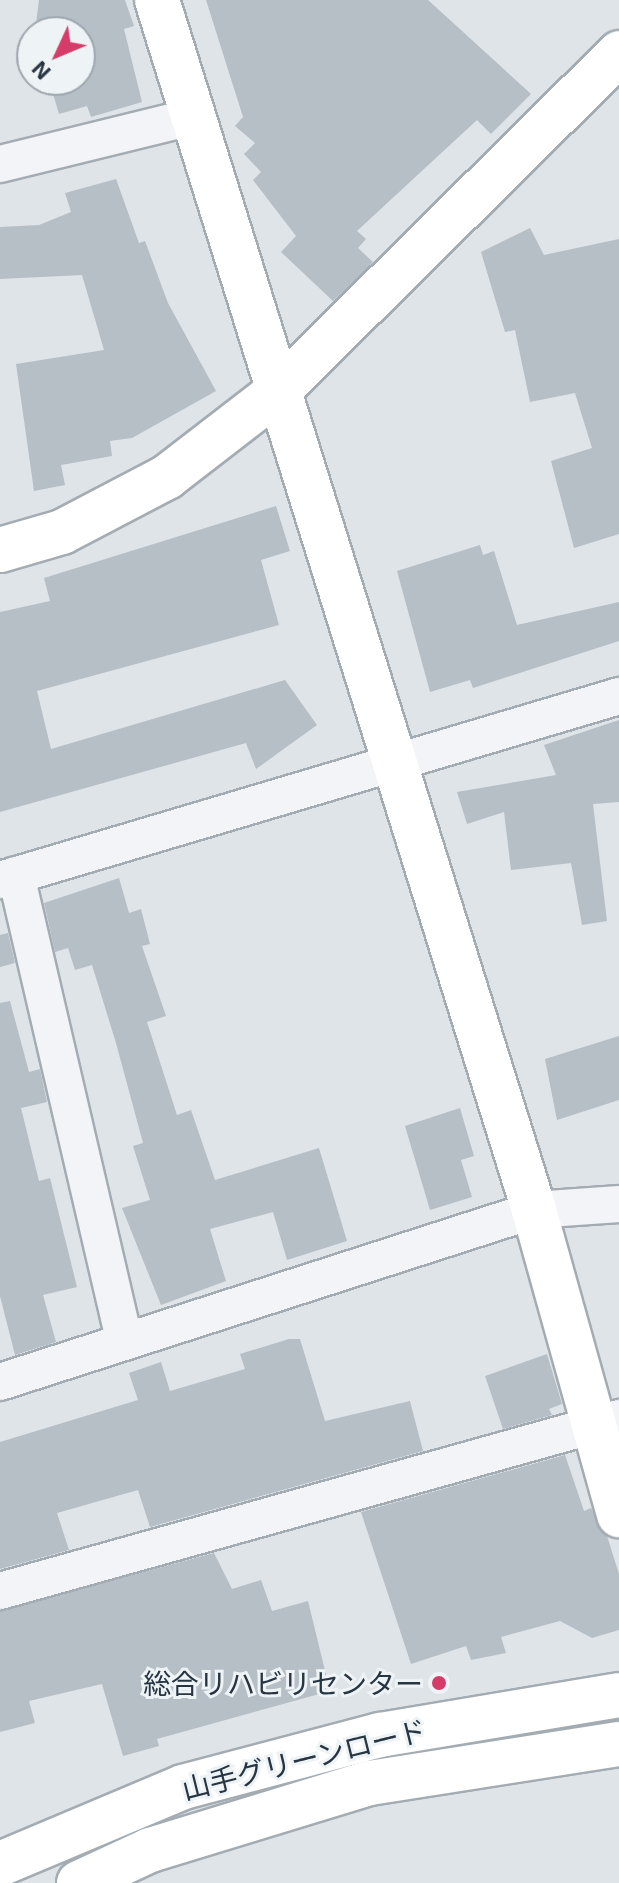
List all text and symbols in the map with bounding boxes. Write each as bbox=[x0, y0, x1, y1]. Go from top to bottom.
north arrow bbox=[16, 16, 96, 96]
text: N bbox=[25, 57, 55, 86]
place label: 総合リハビリセンター bbox=[143, 1666, 423, 1700]
marker: 総合リハビリセンター bbox=[430, 1674, 448, 1692]
street label: 山手グリーンロード bbox=[178, 1712, 430, 1806]

